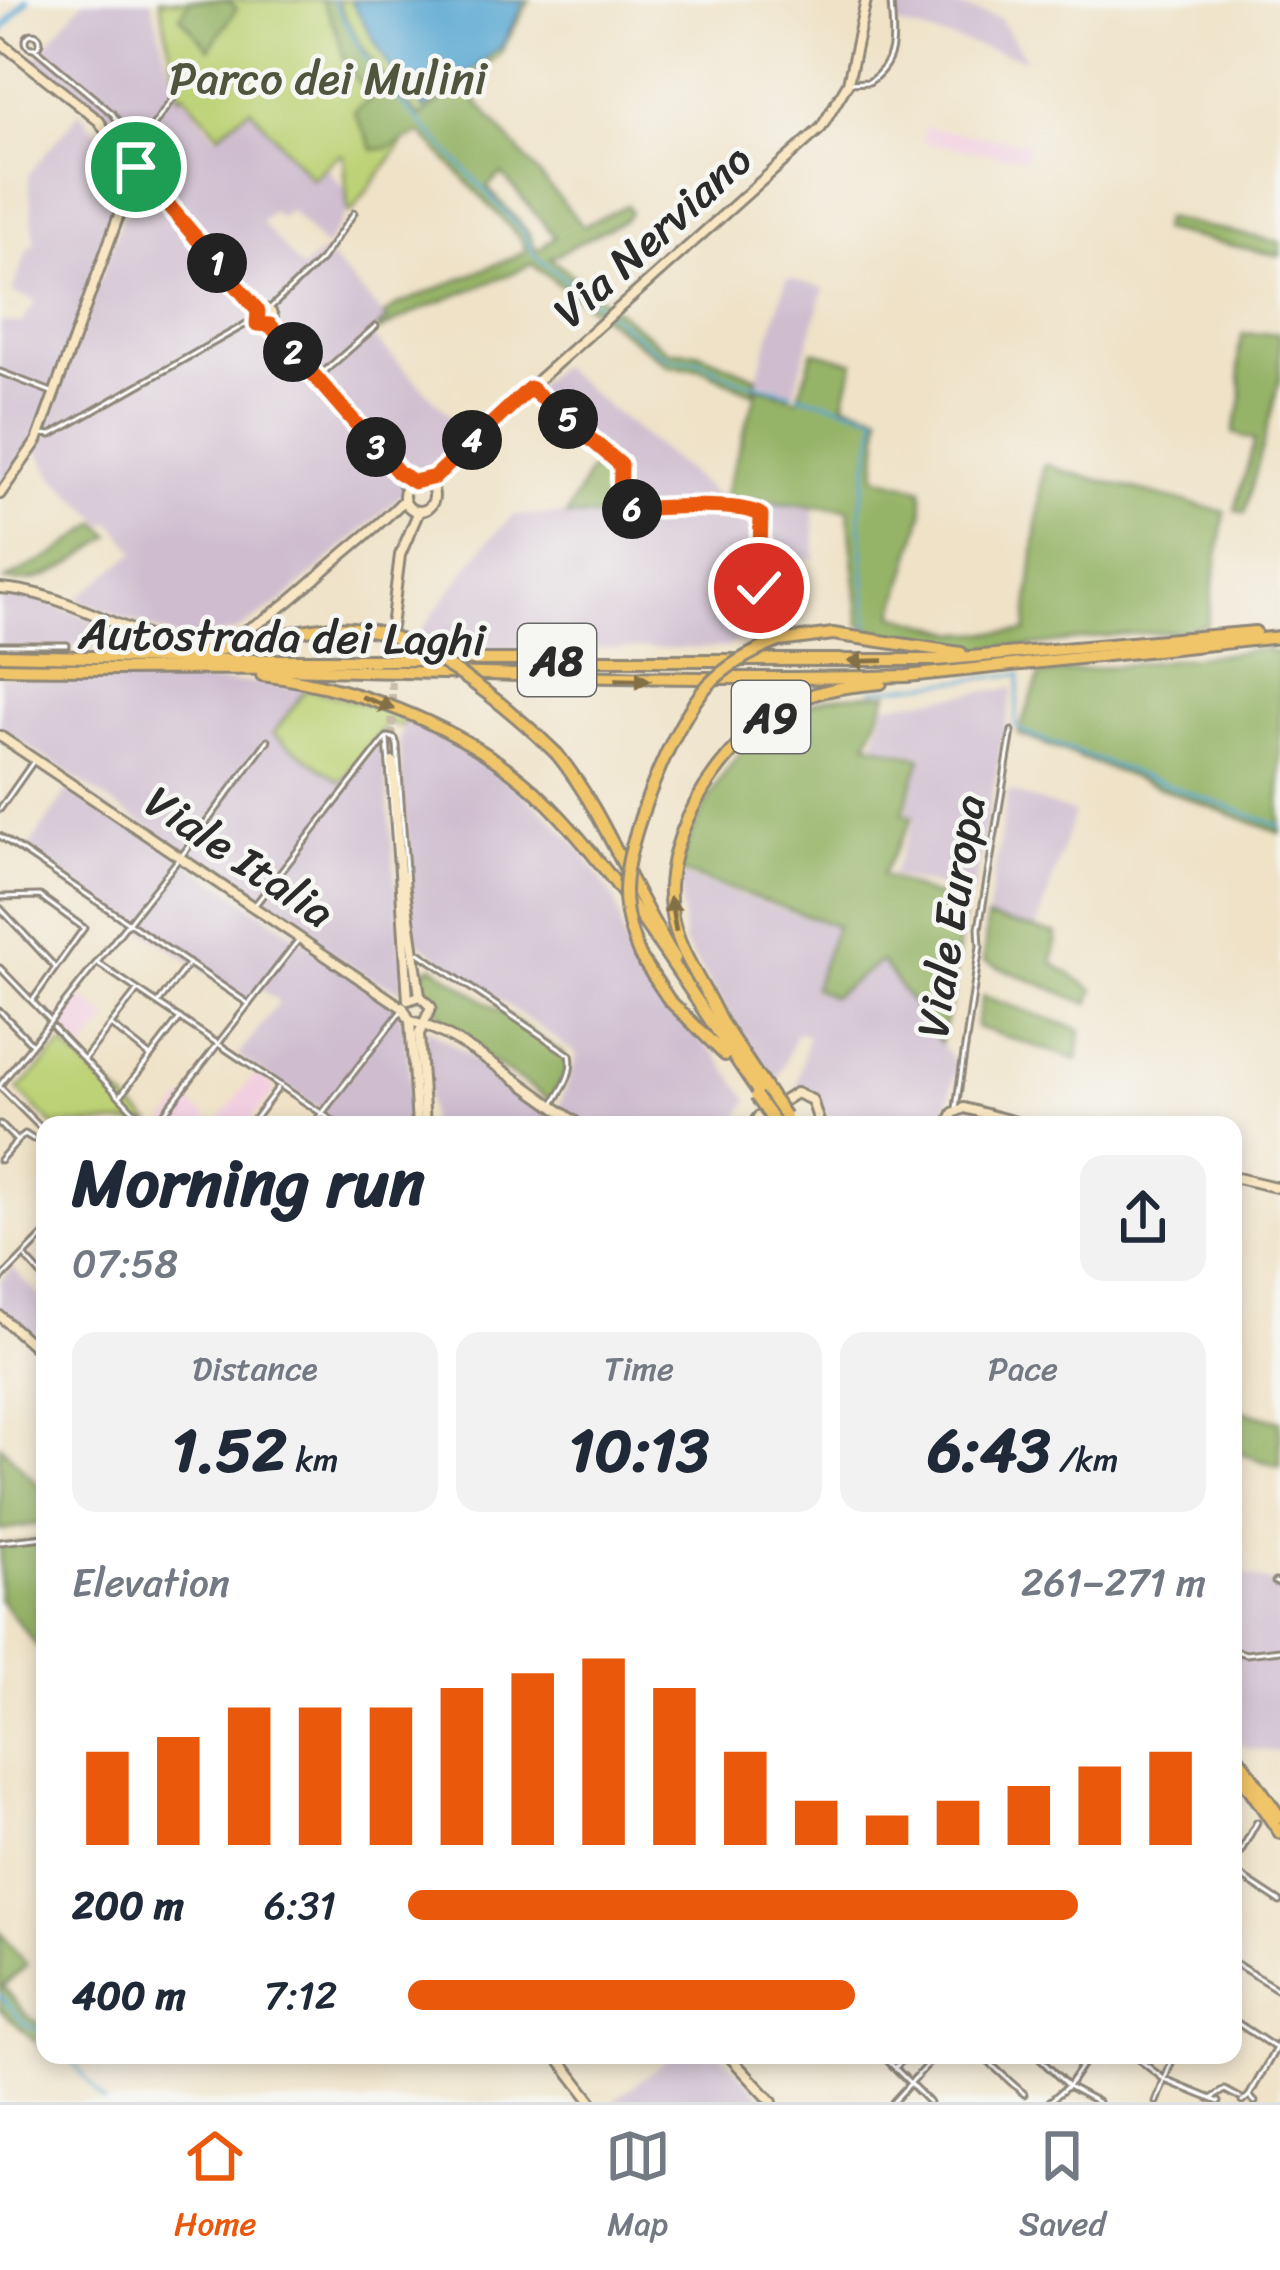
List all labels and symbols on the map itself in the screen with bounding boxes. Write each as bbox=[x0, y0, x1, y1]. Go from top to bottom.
park label: Parco dei Mulini bbox=[169, 39, 488, 119]
pin bbox=[85, 116, 187, 218]
street label: Via Nerviano bbox=[534, 123, 772, 348]
pin: 1 bbox=[187, 233, 247, 293]
pin: 2 bbox=[263, 322, 323, 382]
pin: 5 bbox=[538, 389, 598, 449]
pin: 4 bbox=[442, 410, 502, 470]
pin: 3 bbox=[346, 417, 406, 477]
pin: 6 bbox=[602, 479, 662, 539]
pin bbox=[708, 537, 810, 639]
street label: Autostrada dei Laghi bbox=[77, 593, 488, 681]
road number: A8 bbox=[518, 624, 596, 696]
one-way arrow bbox=[846, 651, 884, 671]
one-way arrow bbox=[615, 670, 653, 689]
road number: A9 bbox=[732, 681, 810, 753]
one-way arrow bbox=[360, 694, 396, 713]
street label: Viale Italia bbox=[128, 763, 351, 950]
street label: Viale Europa bbox=[892, 789, 1010, 1043]
one-way arrow bbox=[664, 894, 682, 932]

